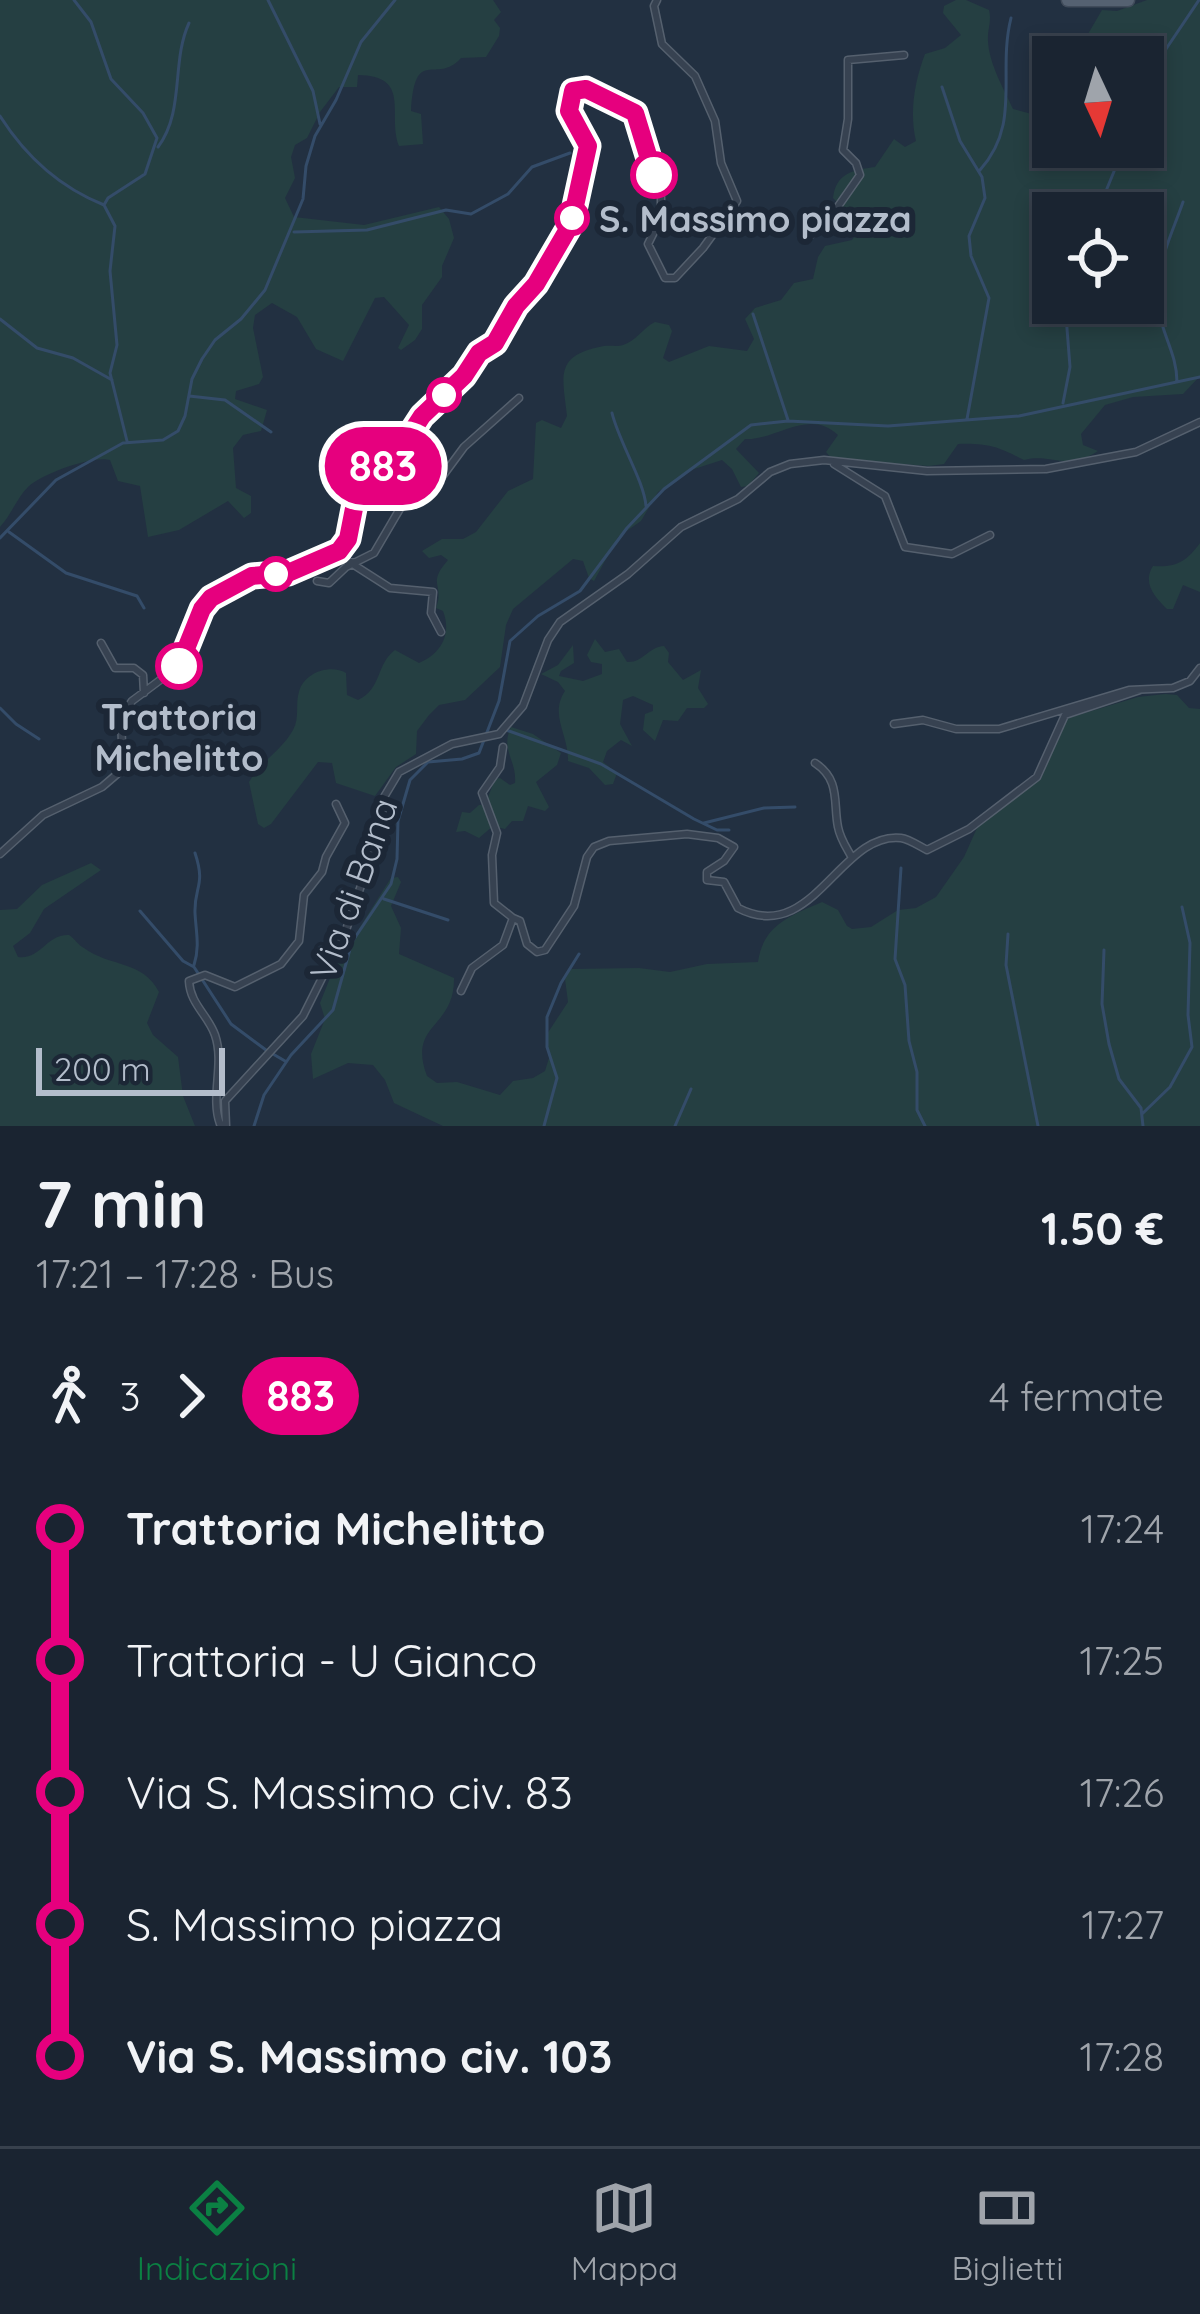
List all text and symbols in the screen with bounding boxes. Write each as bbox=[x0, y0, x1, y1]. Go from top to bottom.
north arrow bbox=[1032, 36, 1164, 168]
map controls bbox=[1032, 36, 1164, 324]
unlabelled marker bbox=[632, 153, 676, 197]
button: locate bbox=[1032, 192, 1164, 324]
place label: S. Massimo piazza bbox=[599, 196, 912, 241]
marker: S. Massimo piazza bbox=[556, 202, 588, 234]
unlabelled marker bbox=[428, 379, 460, 411]
line badge: 883 bbox=[314, 427, 452, 505]
text: 883 bbox=[349, 439, 417, 492]
unlabelled marker bbox=[260, 558, 292, 590]
marker: Trattoria Michelitto bbox=[157, 644, 201, 688]
place label: Trattoria Michelitto bbox=[95, 694, 263, 780]
street label: Via di Bana bbox=[299, 792, 407, 986]
scale bar bbox=[36, 1042, 225, 1095]
text: 200 m bbox=[54, 1048, 151, 1089]
text: 7 min bbox=[36, 1162, 206, 1245]
text: 1.50 € bbox=[1041, 1200, 1164, 1256]
text: 17:21 – 17:28 · Bus bbox=[36, 1249, 334, 1298]
icon: walk bbox=[36, 1363, 102, 1429]
icon: forward bbox=[158, 1363, 224, 1429]
text: 883 bbox=[266, 1369, 335, 1422]
text: 3 bbox=[120, 1372, 140, 1421]
text: 4 fermate bbox=[989, 1372, 1164, 1421]
text: Trattoria Michelitto bbox=[126, 1500, 546, 1556]
text: 17:24 bbox=[1081, 1504, 1164, 1553]
text: Trattoria - U Gianco bbox=[126, 1632, 537, 1688]
text: 17:25 bbox=[1079, 1636, 1164, 1685]
text: Via S. Massimo civ. 83 bbox=[126, 1764, 573, 1820]
text: 17:26 bbox=[1080, 1768, 1164, 1817]
text: S. Massimo piazza bbox=[126, 1896, 503, 1952]
text: 17:27 bbox=[1081, 1900, 1164, 1949]
text: Via S. Massimo civ. 103 bbox=[126, 2028, 612, 2084]
text: 17:28 bbox=[1080, 2032, 1164, 2081]
tab: Indicazioni bbox=[137, 2175, 297, 2288]
tab: Mappa bbox=[571, 2175, 678, 2288]
tab: Biglietti bbox=[951, 2175, 1063, 2288]

